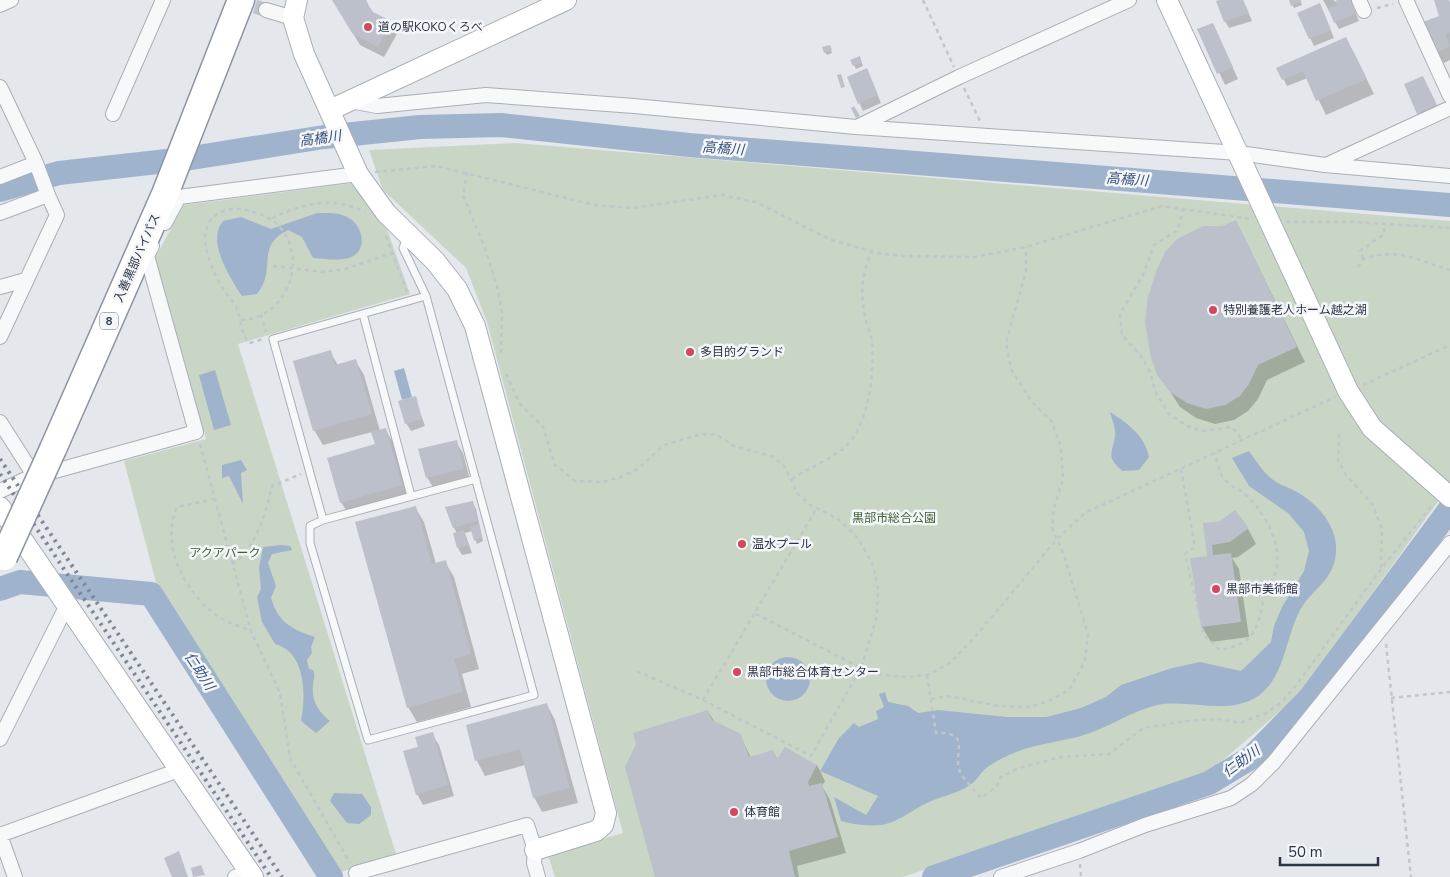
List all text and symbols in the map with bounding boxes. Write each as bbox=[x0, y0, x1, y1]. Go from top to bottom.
place label: 道の駅KOKOくろべ bbox=[378, 19, 483, 35]
marker: 道の駅KOKOくろべ bbox=[362, 21, 374, 33]
water label: 高橋川 bbox=[298, 126, 344, 151]
water label: 高橋川 bbox=[701, 138, 747, 160]
water label: 高橋川 bbox=[1105, 169, 1151, 191]
street label: 入善黒部バイパス bbox=[110, 211, 164, 305]
place label: 特別養護老人ホーム越之湖 bbox=[1223, 302, 1367, 318]
marker: 特別養護老人ホーム越之湖 bbox=[1207, 304, 1219, 316]
road number: 8 bbox=[100, 312, 118, 330]
place label: 多目的グランド bbox=[700, 344, 784, 360]
marker: 多目的グランド bbox=[684, 346, 696, 358]
park label: 黒部市総合公園 bbox=[852, 510, 936, 526]
place label: 温水プール bbox=[752, 536, 812, 552]
marker: 温水プール bbox=[736, 538, 748, 550]
park label: アクアパーク bbox=[189, 545, 261, 561]
place label: 黒部市美術館 bbox=[1226, 581, 1298, 597]
marker: 黒部市美術館 bbox=[1210, 583, 1222, 595]
water label: 仁助川 bbox=[180, 648, 220, 696]
place label: 黒部市総合体育センター bbox=[747, 664, 879, 680]
marker: 黒部市総合体育センター bbox=[731, 666, 743, 678]
water label: 仁助川 bbox=[1219, 740, 1265, 781]
place label: 体育館 bbox=[744, 804, 780, 820]
marker: 体育館 bbox=[728, 806, 740, 818]
scale bar bbox=[1280, 834, 1378, 866]
text: 50 m bbox=[1288, 842, 1323, 862]

